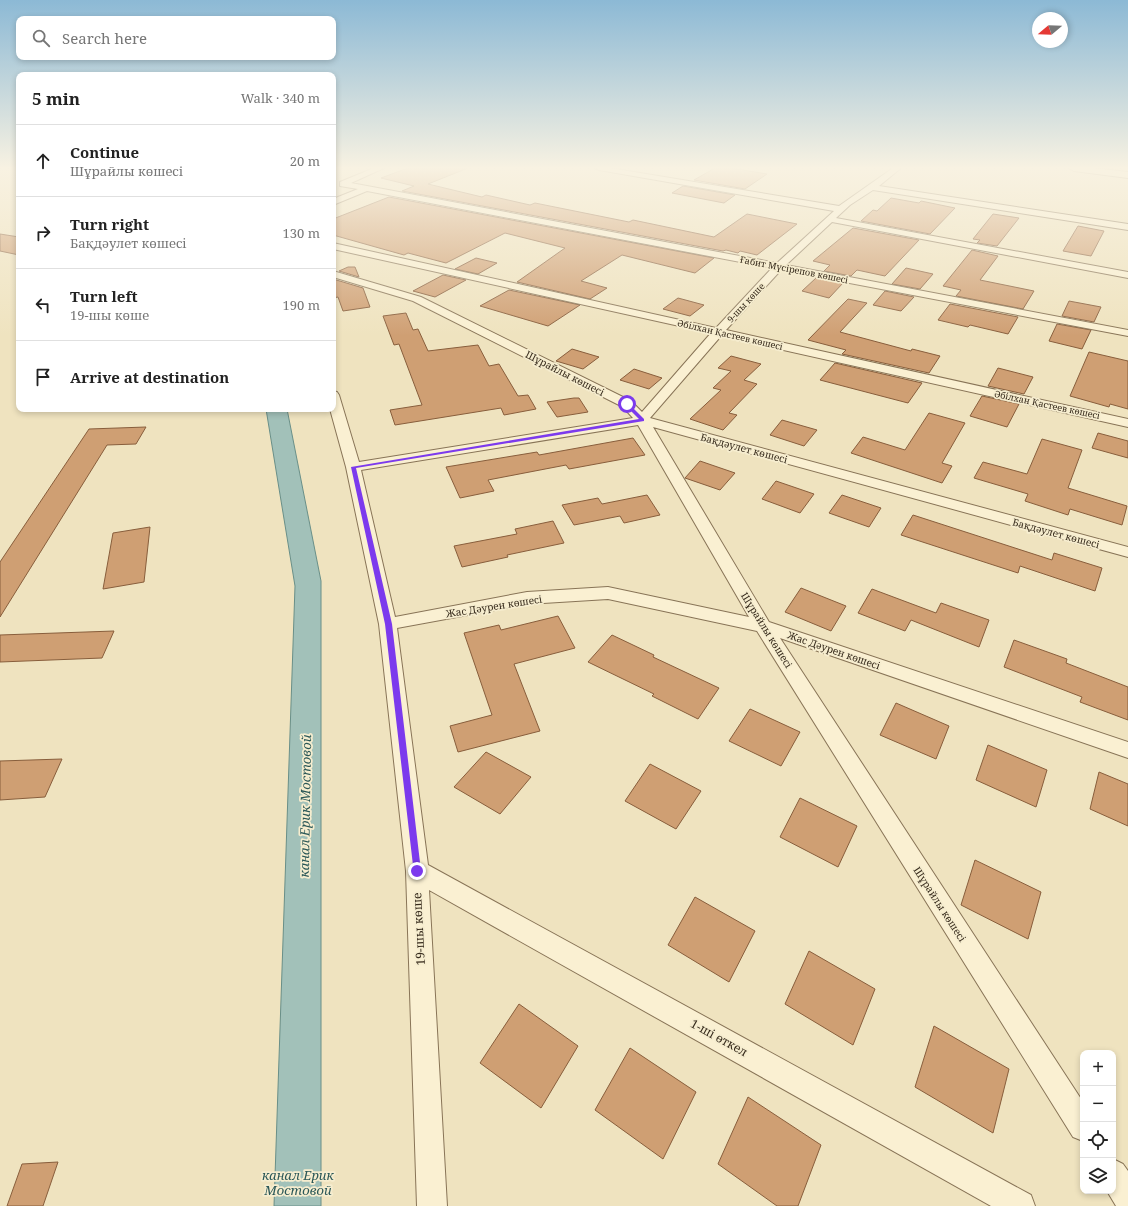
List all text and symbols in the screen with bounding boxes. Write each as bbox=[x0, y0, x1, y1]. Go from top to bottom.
north arrow bbox=[1032, 12, 1068, 48]
search box bbox=[16, 16, 336, 60]
icon: search bbox=[30, 27, 52, 49]
text: Search here bbox=[62, 28, 147, 48]
text: 5 min bbox=[32, 87, 80, 110]
text: Walk · 340 m bbox=[241, 89, 320, 107]
text: Continue bbox=[70, 142, 139, 162]
icon: ahead bbox=[32, 150, 54, 172]
text: 20 m bbox=[290, 152, 320, 170]
text: Шұрайлы көшесі bbox=[70, 162, 183, 180]
text: Turn right bbox=[70, 214, 149, 234]
icon: right bbox=[32, 222, 54, 244]
text: 130 m bbox=[283, 224, 320, 242]
text: Бақдәулет көшесi bbox=[70, 234, 186, 252]
street label: Ғабит Мүсірепов көшесi bbox=[739, 253, 849, 286]
street label: 9-шы көше bbox=[724, 280, 768, 325]
text: Turn left bbox=[70, 286, 138, 306]
icon: left bbox=[32, 294, 54, 316]
text: 190 m bbox=[283, 296, 320, 314]
text: 19-шы көше bbox=[70, 306, 149, 324]
street label: Әбілхан Қастеев көшесi bbox=[676, 316, 784, 353]
street label: Шұрайлы көшесі bbox=[523, 347, 607, 399]
icon: arrive bbox=[32, 366, 54, 388]
text: Arrive at destination bbox=[70, 367, 229, 387]
street label: Әбілхан Қастеев көшесi bbox=[993, 387, 1101, 422]
route start bbox=[618, 395, 636, 413]
street label: Бақдәулет көшесi bbox=[699, 430, 790, 467]
street label: Бақдәулет көшесi bbox=[1011, 515, 1102, 552]
street label: Шұрайлы көшесі bbox=[738, 589, 796, 671]
street label: Жас Дәурен көшесі bbox=[444, 591, 544, 621]
street label: Жас Дәурен көшесі bbox=[785, 627, 883, 673]
water label: канал Ерик Мостовой bbox=[295, 734, 315, 878]
route end bbox=[408, 862, 426, 880]
street label: Шұрайлы көшесі bbox=[910, 864, 970, 945]
street label: 19-шы көше bbox=[408, 892, 429, 966]
street label: 1-шi өткел bbox=[688, 1015, 751, 1060]
map controls bbox=[1080, 1050, 1116, 1194]
button: + bbox=[1080, 1050, 1116, 1086]
button: − bbox=[1080, 1086, 1116, 1122]
button: locate bbox=[1080, 1122, 1116, 1158]
button: layers bbox=[1080, 1158, 1116, 1194]
water label: канал Ерик Мостовой bbox=[262, 1166, 335, 1199]

